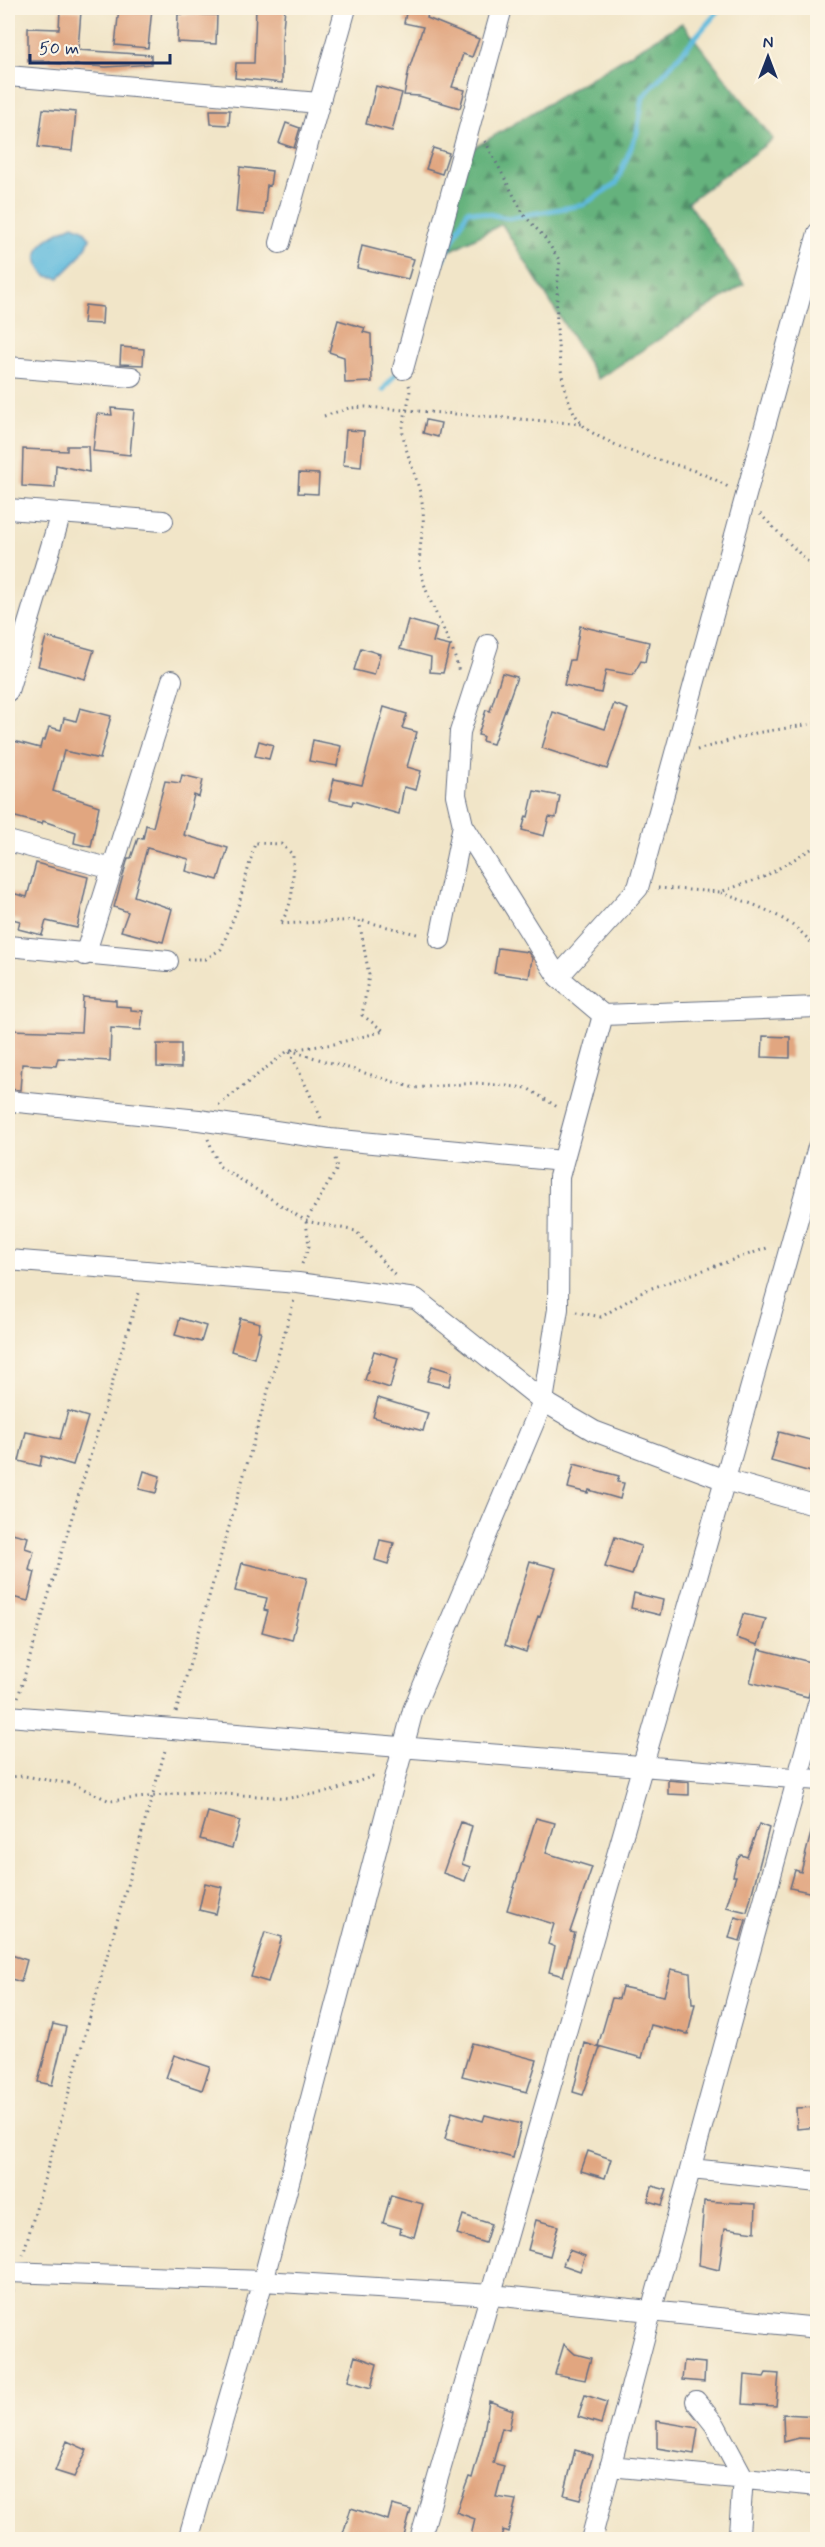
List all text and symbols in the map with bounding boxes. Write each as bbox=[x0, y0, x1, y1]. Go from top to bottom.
scale bar bbox=[30, 27, 170, 65]
north arrow bbox=[738, 27, 798, 87]
text: N bbox=[763, 33, 773, 54]
text: 50 m bbox=[39, 37, 79, 61]

